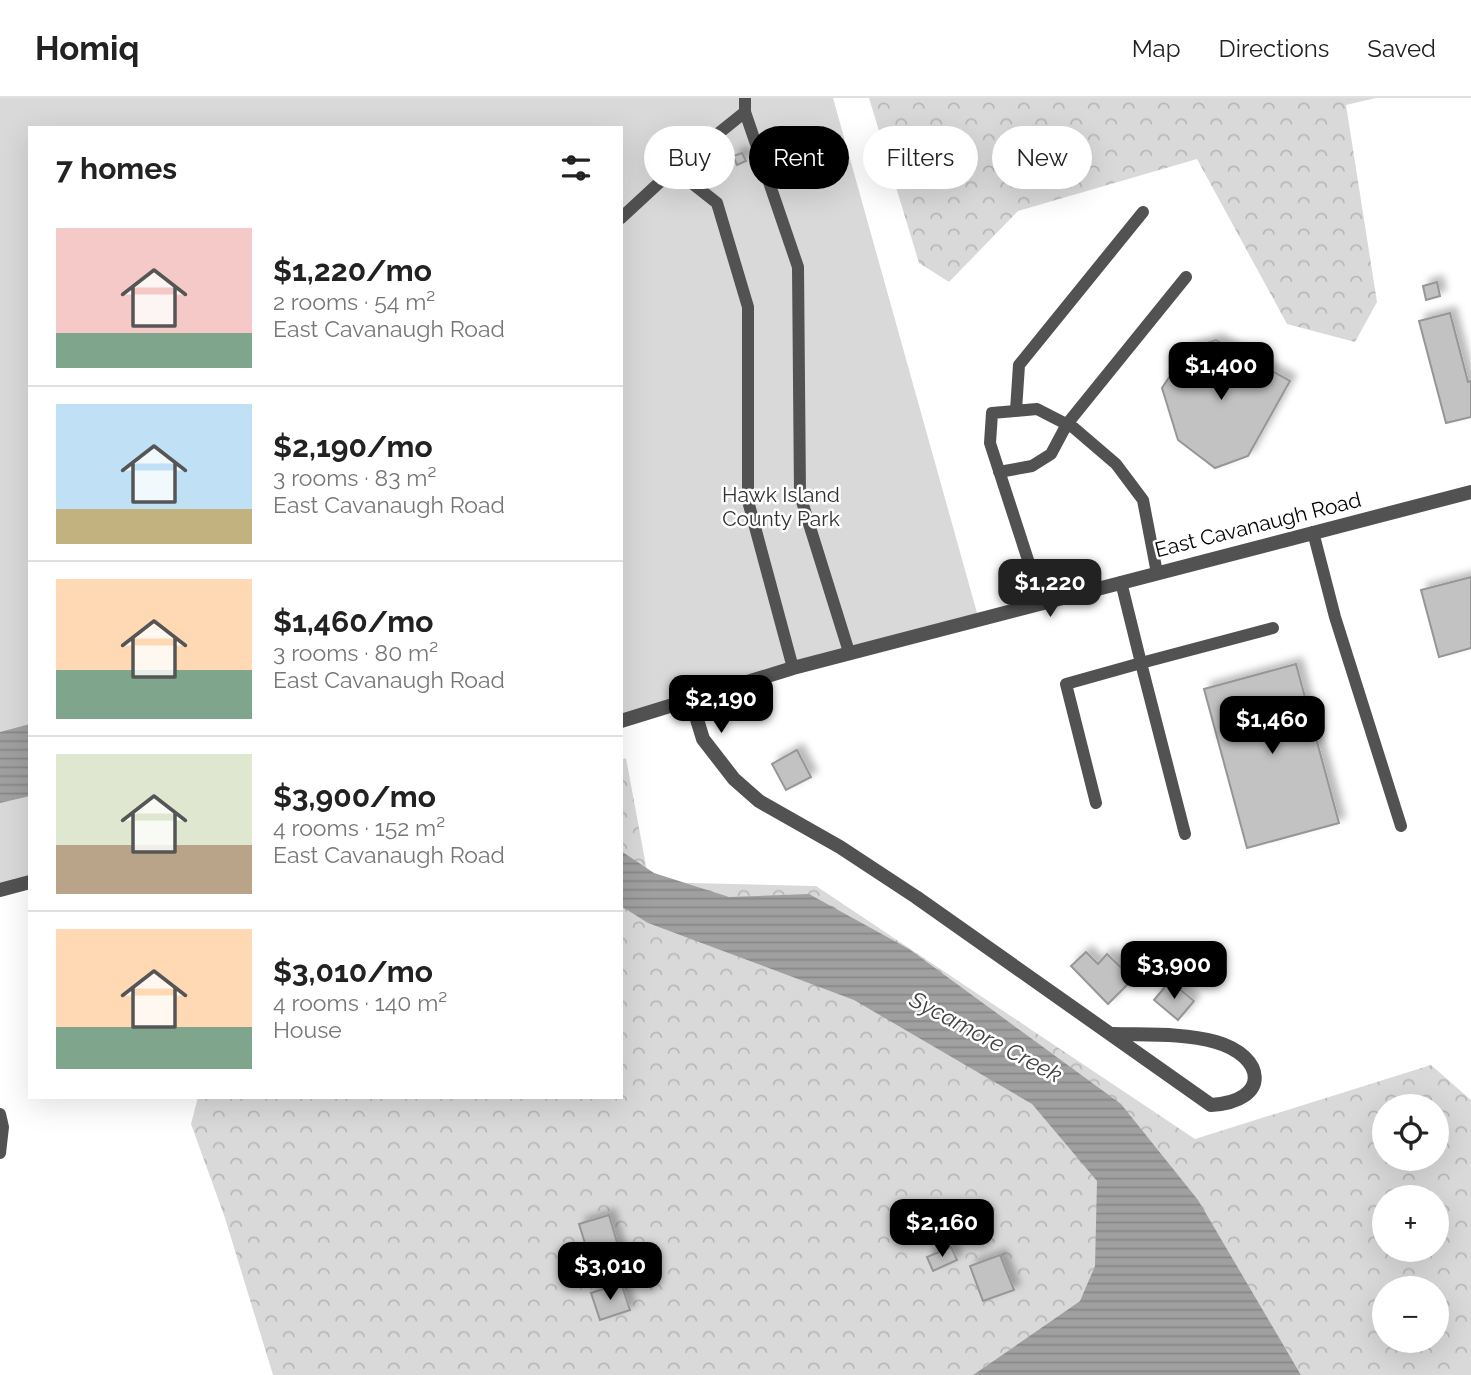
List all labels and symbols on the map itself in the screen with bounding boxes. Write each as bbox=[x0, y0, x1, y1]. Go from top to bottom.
pin: $1,400 bbox=[1164, 342, 1278, 402]
park label: Hawk Island County Park bbox=[722, 482, 840, 531]
street label: East Cavanaugh Road bbox=[1152, 487, 1364, 562]
pin: $1,220 bbox=[993, 560, 1107, 619]
pin: $2,190 bbox=[664, 676, 778, 735]
pin: $1,460 bbox=[1215, 696, 1329, 756]
pin: $3,900 bbox=[1117, 942, 1231, 1001]
water label: Sycamore Creek bbox=[905, 985, 1067, 1088]
pin: $2,160 bbox=[885, 1200, 999, 1259]
pin: $3,010 bbox=[553, 1242, 667, 1302]

